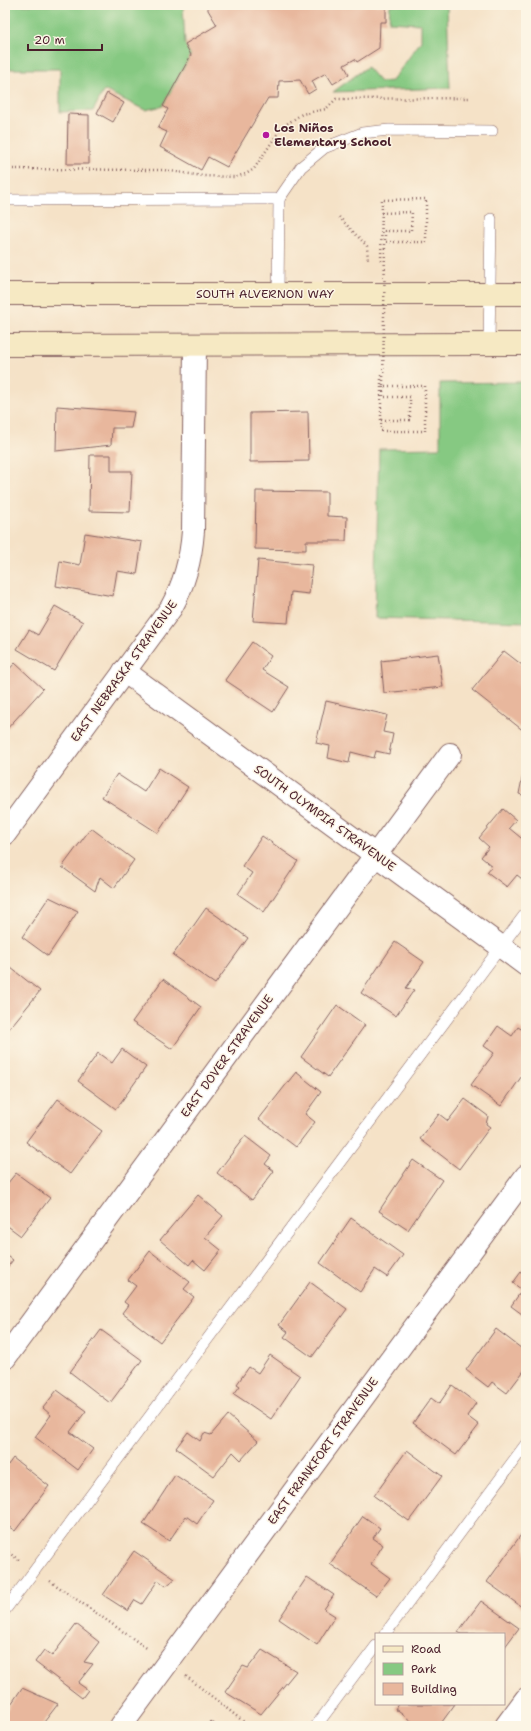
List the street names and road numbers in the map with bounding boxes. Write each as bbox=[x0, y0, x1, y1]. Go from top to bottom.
street label: SOUTH ALVERNON WAY bbox=[196, 286, 335, 302]
street label: EAST NEBRASKA STRAVENUE bbox=[67, 597, 181, 745]
street label: SOUTH OLYMPIA STRAVENUE bbox=[251, 761, 399, 875]
street label: EAST DOVER STRAVENUE bbox=[177, 991, 277, 1121]
street label: EAST FRANKFORT STRAVENUE bbox=[264, 1374, 382, 1528]

